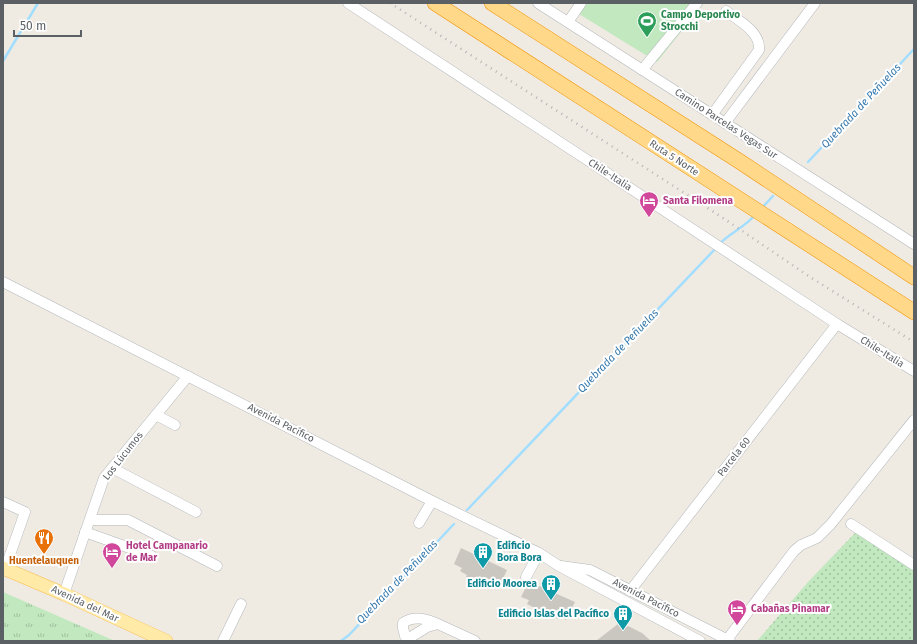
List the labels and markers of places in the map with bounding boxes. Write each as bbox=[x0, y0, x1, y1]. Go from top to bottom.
place label: Campo Deportivo Strocchi bbox=[661, 9, 740, 33]
sports icon: Campo Deportivo Strocchi bbox=[636, 10, 658, 38]
hotel icon: Santa Filomena bbox=[638, 190, 660, 218]
place label: Santa Filomena bbox=[663, 195, 733, 207]
restaurant icon: Huentelauquen bbox=[33, 527, 55, 555]
place label: Hotel Campanario de Mar bbox=[126, 540, 208, 564]
place label: Edificio Bora Bora bbox=[497, 540, 542, 564]
hotel icon: Hotel Campanario de Mar bbox=[101, 541, 123, 569]
building icon: Edificio Bora Bora bbox=[472, 541, 494, 569]
place label: Huentelauquen bbox=[9, 555, 79, 567]
building icon: Edificio Moorea bbox=[540, 573, 562, 601]
place label: Edificio Moorea bbox=[467, 578, 538, 590]
hotel icon: Cabañas Pinamar bbox=[726, 598, 748, 626]
building icon: Edificio Islas del Pacífico bbox=[612, 603, 634, 631]
place label: Cabañas Pinamar bbox=[751, 603, 831, 615]
place label: Edificio Islas del Pacífico bbox=[498, 607, 609, 620]

